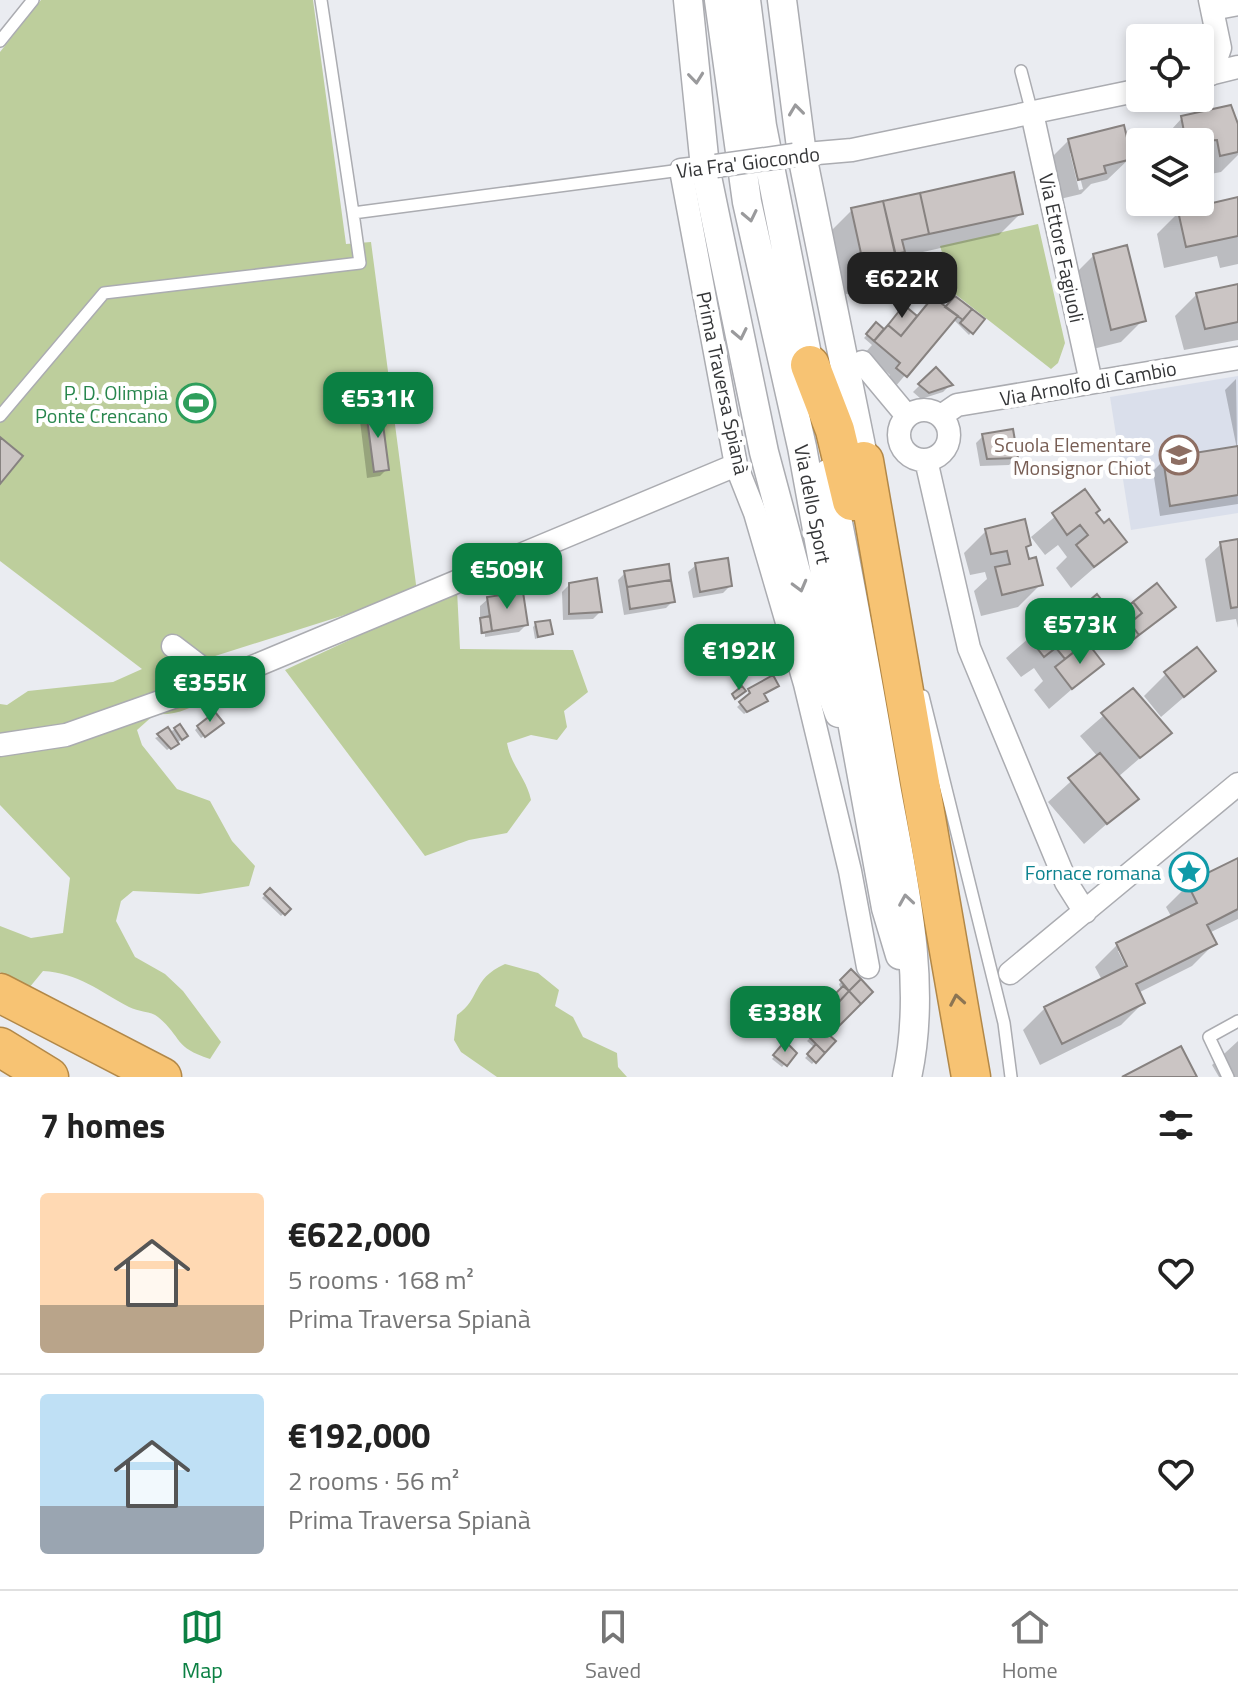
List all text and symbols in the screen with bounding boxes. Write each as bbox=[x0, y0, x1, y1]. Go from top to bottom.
map controls bbox=[1126, 24, 1214, 216]
button: locate bbox=[1126, 24, 1214, 112]
one-way arrow bbox=[688, 72, 705, 85]
one-way arrow bbox=[788, 103, 805, 116]
button: layers bbox=[1126, 128, 1214, 216]
street label: Via Fra' Giocondo bbox=[675, 138, 821, 186]
street label: Via Ettore Fagiuoli bbox=[1031, 170, 1093, 326]
one-way arrow bbox=[741, 208, 758, 222]
pin: €622K bbox=[846, 252, 958, 320]
text: €622K bbox=[865, 258, 939, 297]
street label: Prima Traversa Spianà bbox=[688, 288, 758, 478]
one-way arrow bbox=[730, 327, 747, 340]
street label: Via Arnolfo di Cambio bbox=[997, 352, 1179, 414]
pin: €531K bbox=[322, 372, 434, 440]
place label: P. D. Olimpia Ponte Crencano bbox=[35, 377, 168, 431]
text: €531K bbox=[341, 378, 415, 417]
sports icon: P. D. Olimpia Ponte Crencano bbox=[175, 382, 217, 424]
place label: Scuola Elementare Monsignor Chiot bbox=[994, 429, 1151, 483]
school or university icon: Scuola Elementare Monsignor Chiot bbox=[1158, 434, 1200, 476]
street label: Via dello Sport bbox=[786, 442, 840, 566]
pin: €509K bbox=[451, 543, 563, 611]
text: €509K bbox=[470, 549, 544, 588]
one-way arrow bbox=[790, 579, 807, 593]
pin: €573K bbox=[1024, 598, 1136, 666]
text: €573K bbox=[1043, 604, 1117, 643]
pin: €192K bbox=[683, 624, 795, 692]
text: €192K bbox=[702, 630, 776, 669]
pin: €355K bbox=[154, 656, 266, 724]
text: €355K bbox=[173, 662, 247, 701]
place icon: Fornace romana bbox=[1168, 851, 1210, 893]
place label: Fornace romana bbox=[1025, 857, 1161, 888]
one-way arrow bbox=[899, 893, 916, 907]
pin: €338K bbox=[729, 986, 841, 1054]
text: €338K bbox=[748, 992, 822, 1031]
one-way arrow bbox=[950, 993, 967, 1007]
text: 7 homes bbox=[40, 1099, 165, 1151]
icon: filters bbox=[1154, 1103, 1198, 1147]
text: €622,000 bbox=[288, 1208, 430, 1260]
icon: home bbox=[104, 1225, 200, 1321]
icon: heart bbox=[1154, 1251, 1198, 1295]
text: 5 rooms · 168 m² bbox=[288, 1260, 474, 1299]
text: Prima Traversa Spianà bbox=[288, 1299, 531, 1338]
text: €192,000 bbox=[288, 1409, 430, 1461]
icon: home bbox=[104, 1426, 200, 1522]
icon: heart bbox=[1154, 1452, 1198, 1496]
text: 2 rooms · 56 m² bbox=[288, 1461, 459, 1500]
text: Prima Traversa Spianà bbox=[288, 1500, 531, 1539]
tab: Map bbox=[180, 1605, 224, 1687]
tab: Saved bbox=[585, 1605, 641, 1687]
tab: Home bbox=[1002, 1605, 1058, 1687]

